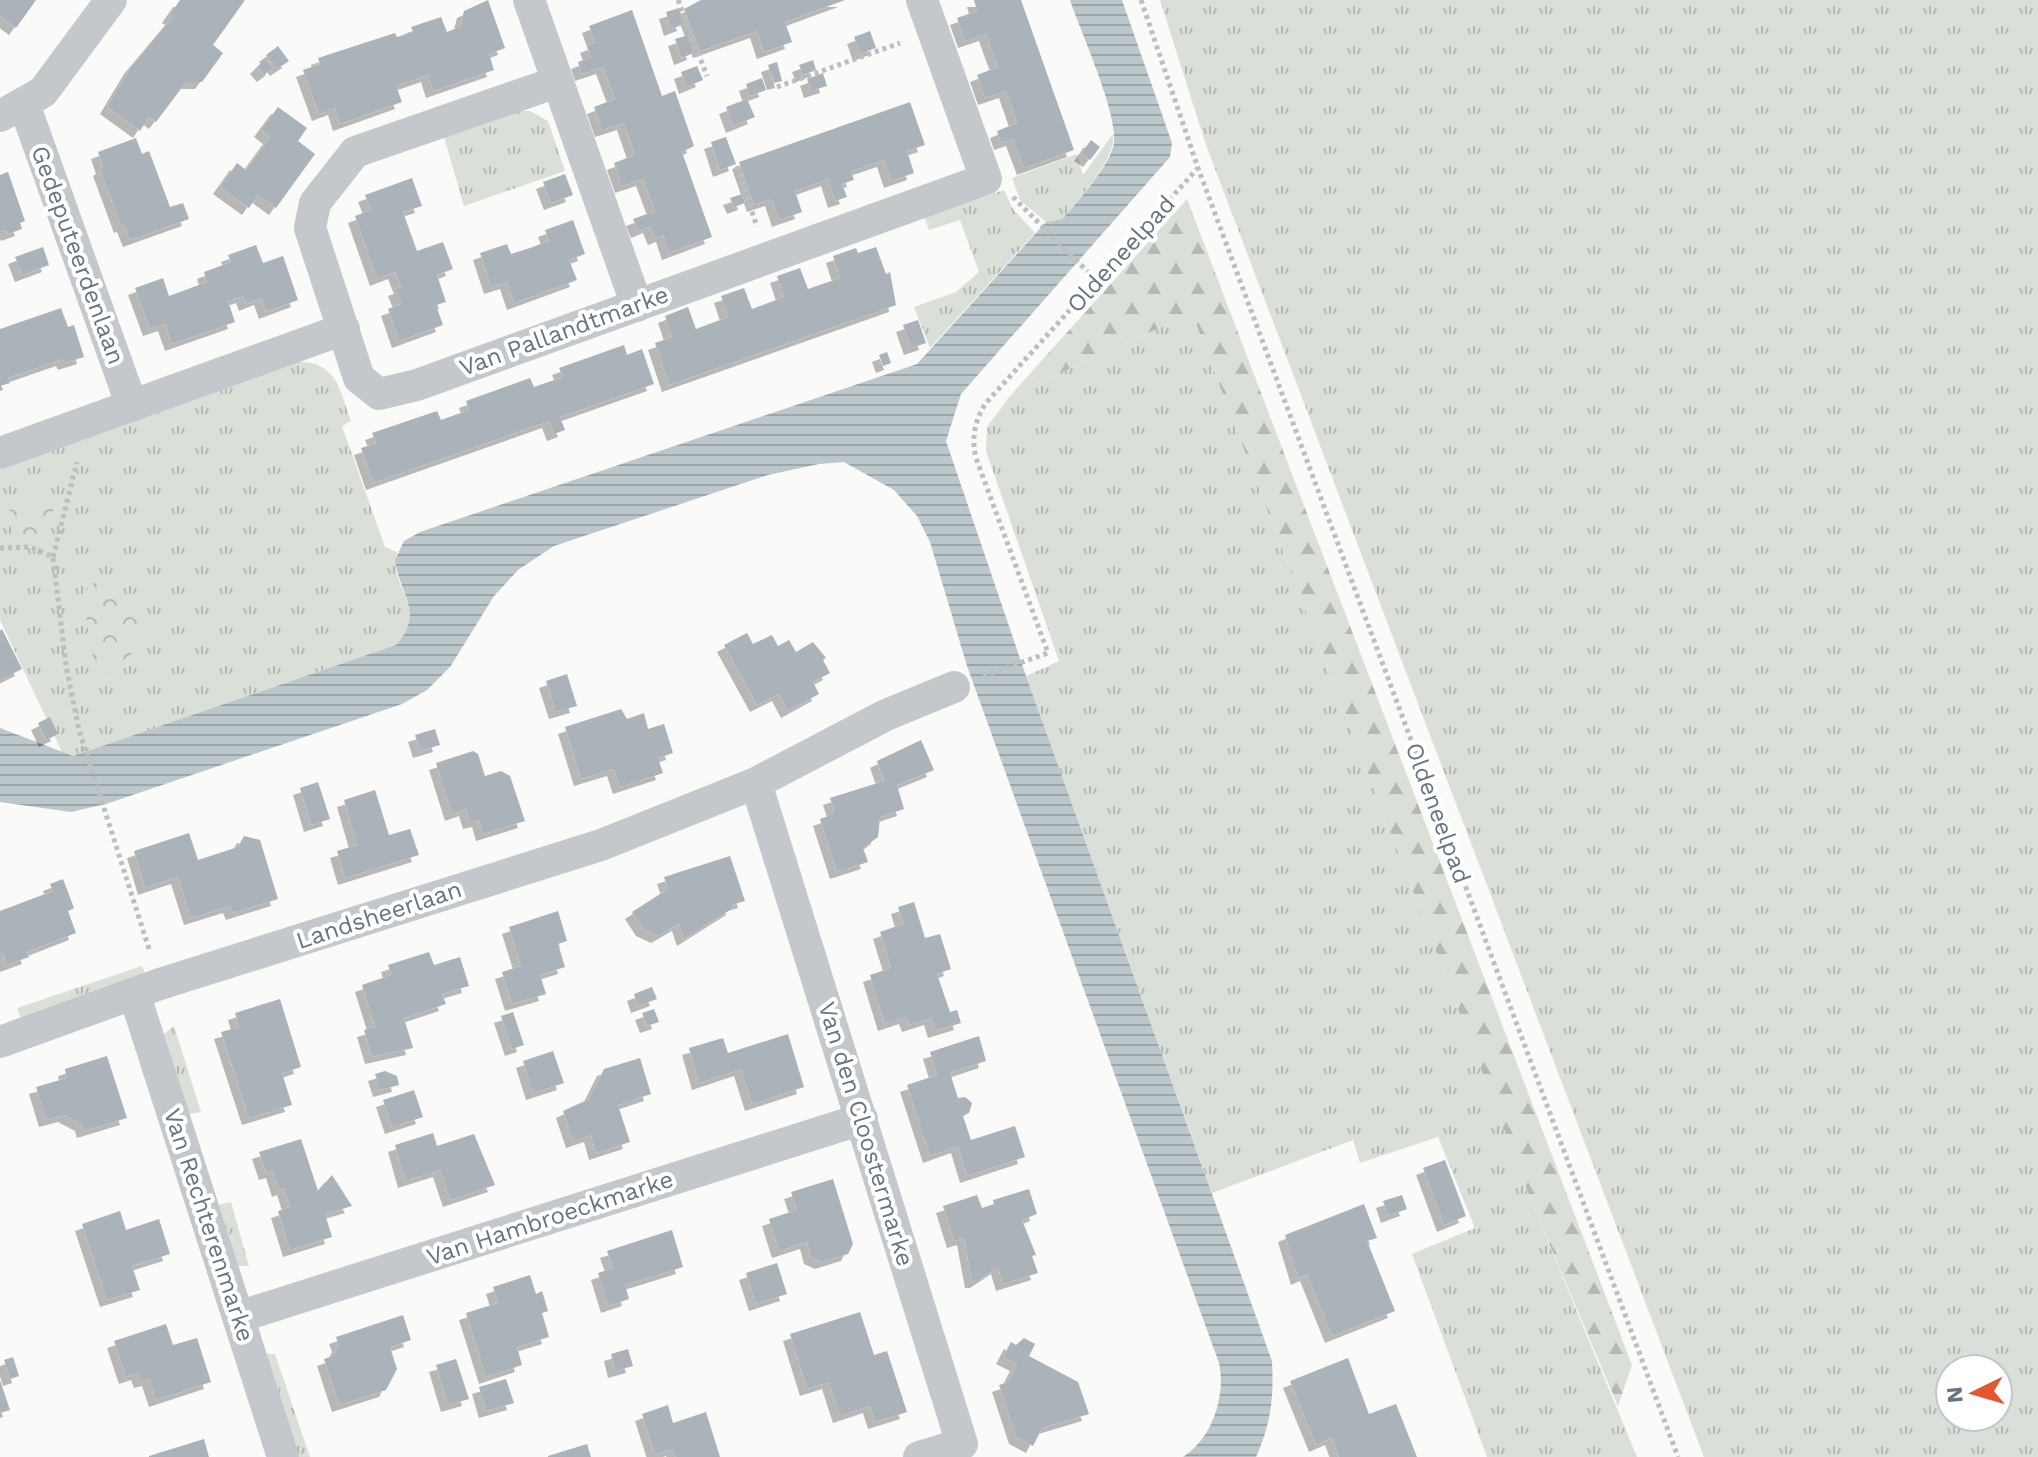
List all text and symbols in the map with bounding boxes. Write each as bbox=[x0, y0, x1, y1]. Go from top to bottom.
street label: Gedeputeerdenlaan bbox=[25, 142, 131, 368]
street label: Oldeneelpad bbox=[1061, 190, 1181, 318]
street label: Van Pallandtmarke bbox=[456, 280, 672, 382]
street label: Oldeneelpad bbox=[1400, 739, 1476, 887]
street label: Landsheerlaan bbox=[293, 875, 465, 955]
street label: Van den Cloostermarke bbox=[812, 998, 920, 1270]
street label: Van Rechterenmarke bbox=[158, 1105, 260, 1345]
street label: Van Hambroeckmarke bbox=[423, 1165, 677, 1271]
north arrow bbox=[1934, 1353, 2014, 1433]
text: N bbox=[1941, 1385, 1968, 1404]

